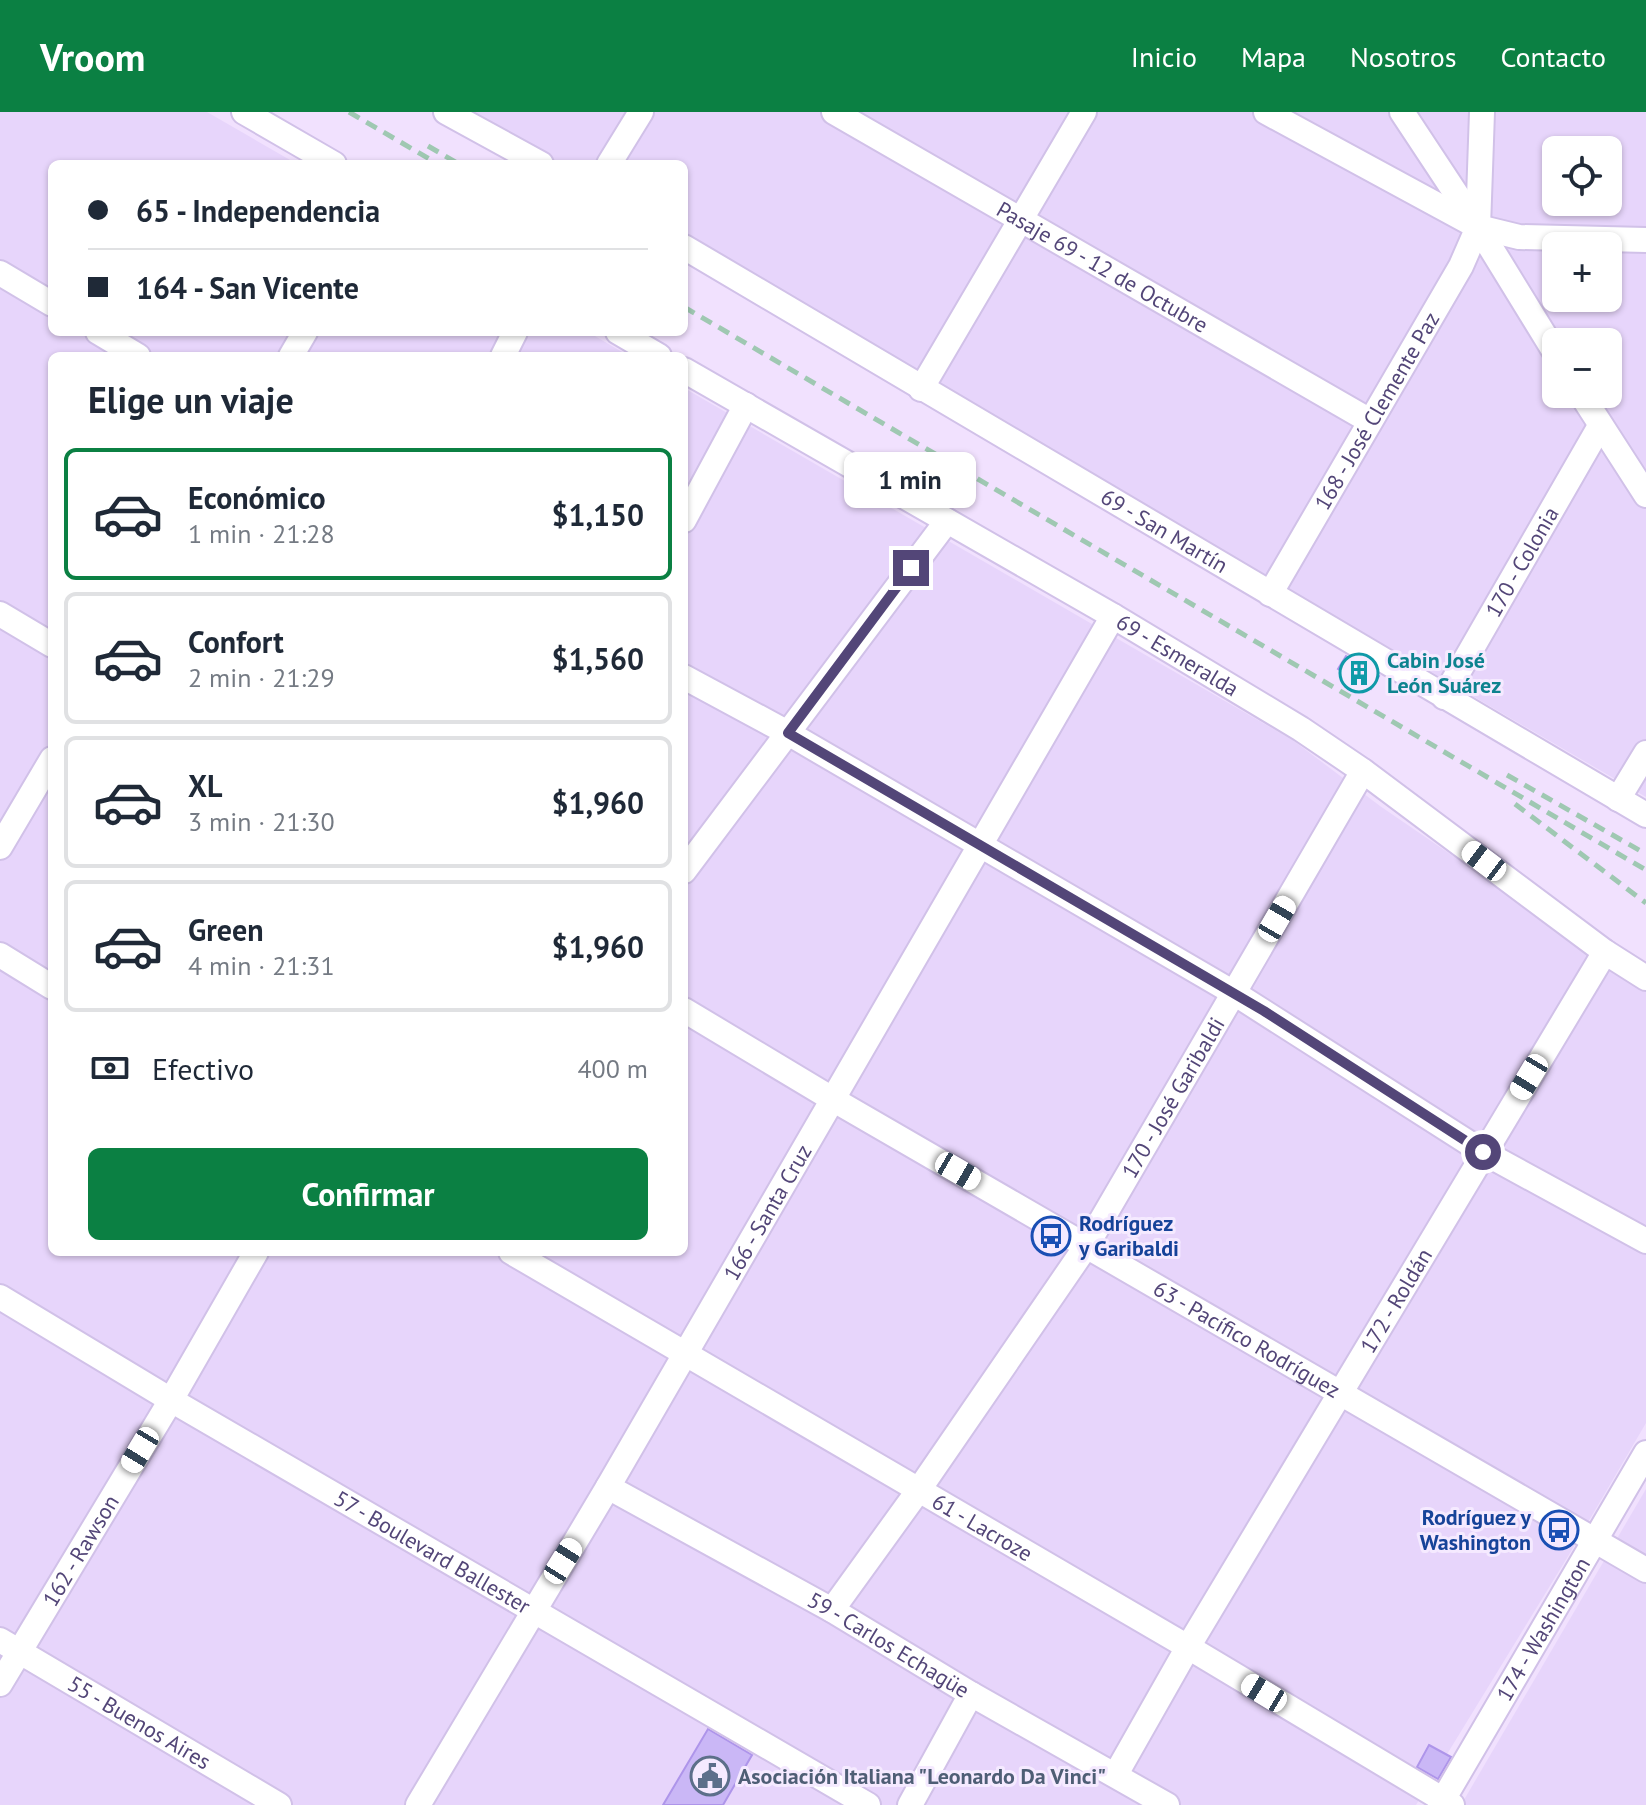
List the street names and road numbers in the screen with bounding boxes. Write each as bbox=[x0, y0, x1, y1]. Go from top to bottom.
street label: Pasaje 69 - 12 de Octubre bbox=[992, 195, 1213, 339]
street label: 168 - José Clemente Paz bbox=[1308, 307, 1445, 515]
street label: 69 - San Martín bbox=[1096, 482, 1233, 579]
street label: 170 - Colonia bbox=[1479, 502, 1565, 622]
street label: 69 - Esmeralda bbox=[1111, 607, 1244, 702]
street label: 170 - José Garibaldi bbox=[1115, 1012, 1231, 1183]
street label: 166 - Santa Cruz bbox=[717, 1139, 818, 1285]
street label: 172 - Roldán bbox=[1354, 1243, 1438, 1358]
street label: 63 - Pacífico Rodríguez bbox=[1149, 1274, 1345, 1404]
street label: 57 - Boulevard Ballester bbox=[329, 1484, 536, 1620]
street label: 61 - Lacroze bbox=[927, 1487, 1038, 1567]
street label: 162 - Rawson bbox=[36, 1489, 125, 1611]
street label: 174 - Washington bbox=[1490, 1552, 1596, 1706]
street label: 59 - Carlos Echagüe bbox=[803, 1585, 975, 1704]
street label: 55 - Buenos Aires bbox=[63, 1669, 216, 1776]

